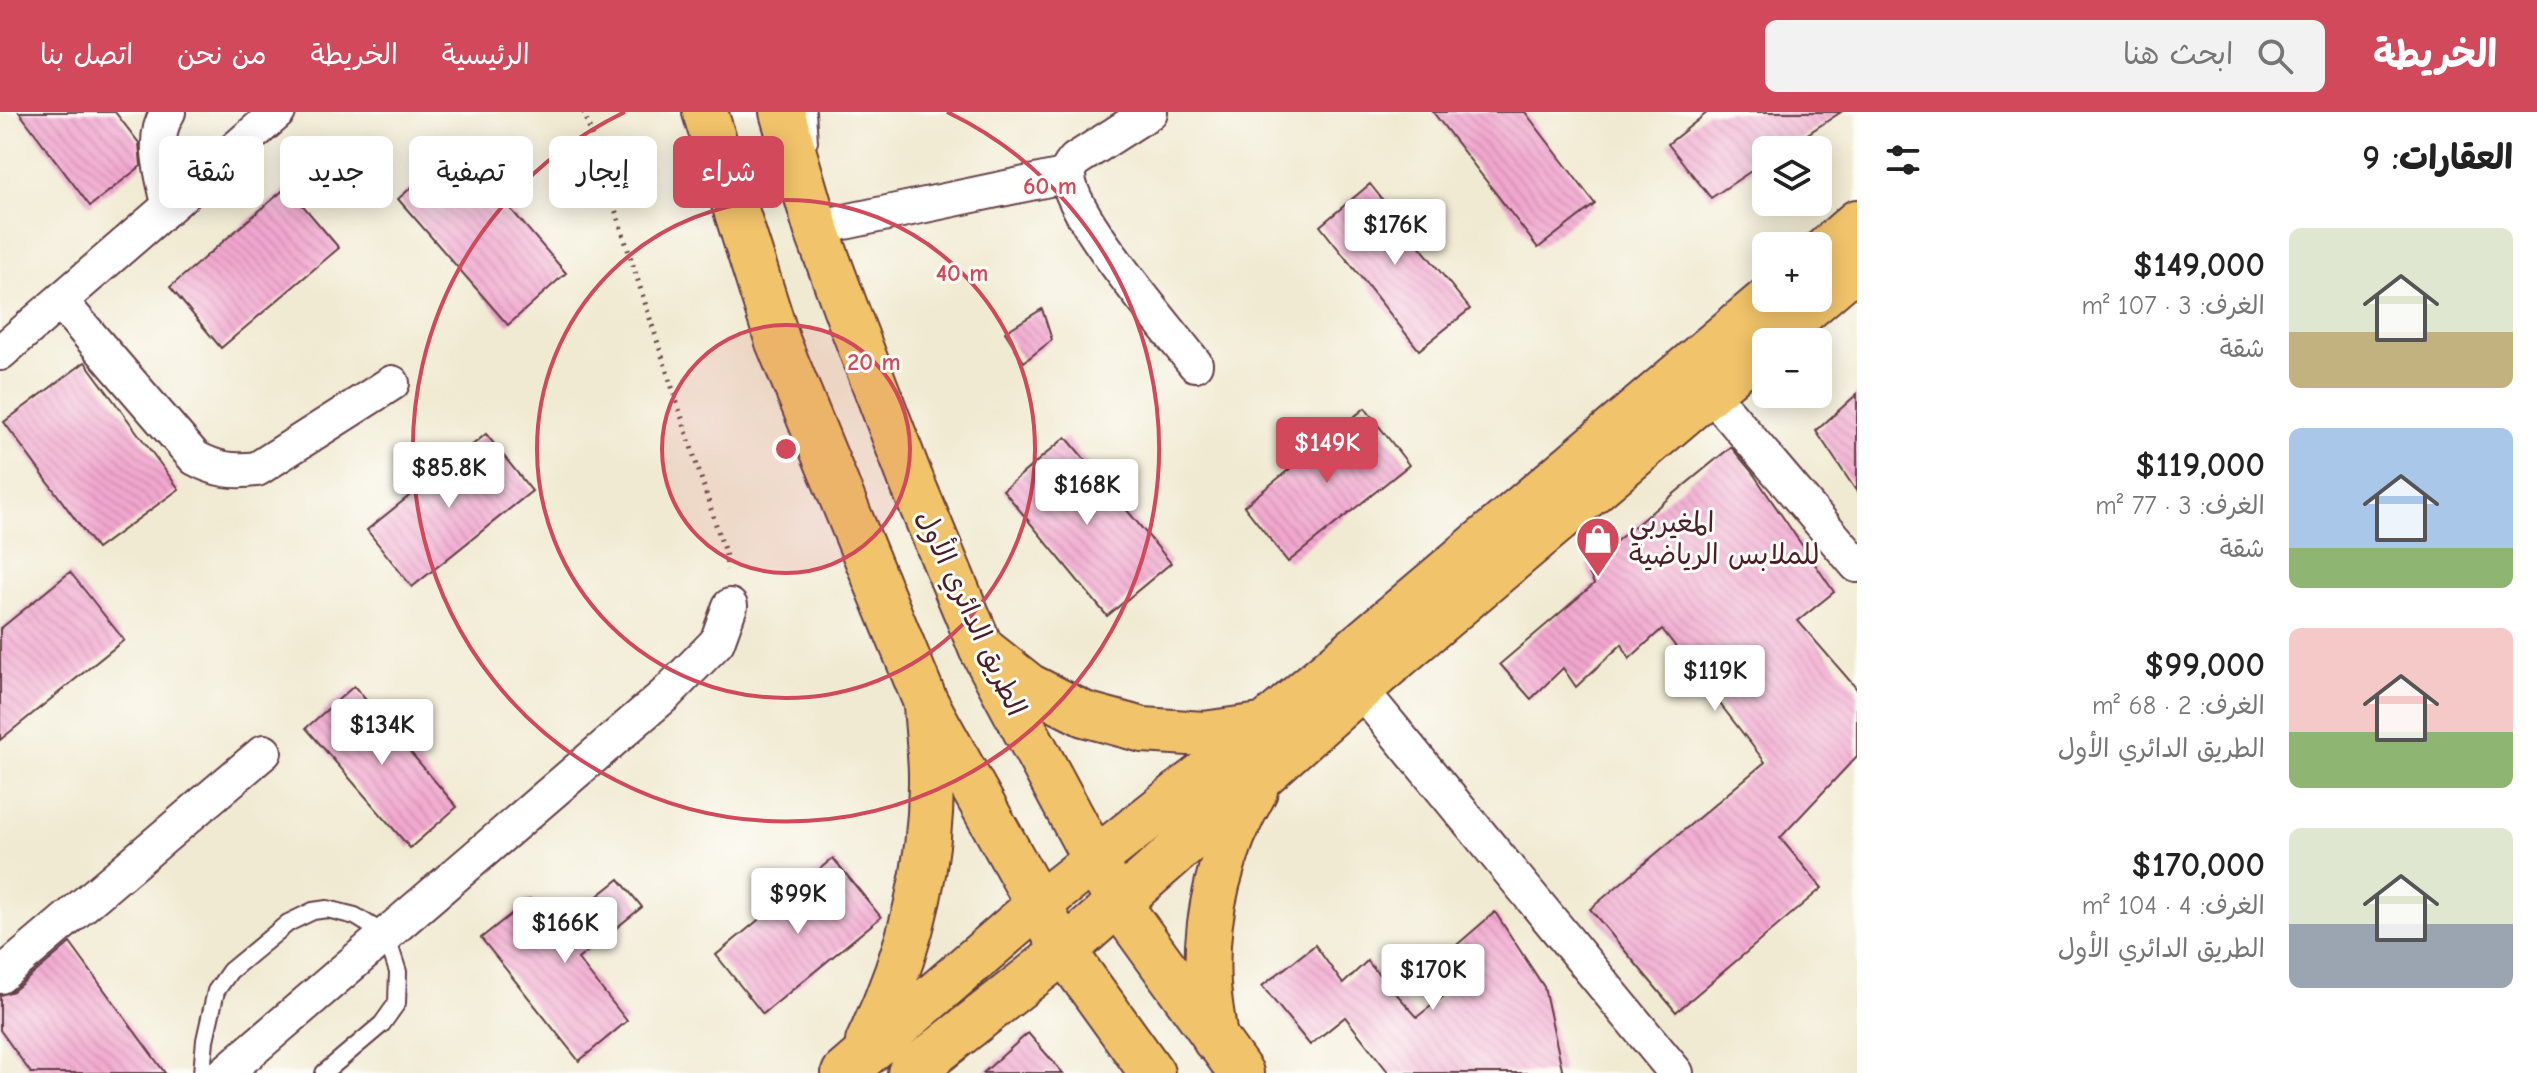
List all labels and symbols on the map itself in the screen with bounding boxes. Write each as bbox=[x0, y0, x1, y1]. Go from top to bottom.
text: 60 m bbox=[1023, 172, 1077, 200]
pin: $176K bbox=[1339, 199, 1451, 267]
text: 40 m bbox=[936, 259, 988, 287]
text: 20 m bbox=[847, 348, 901, 376]
pin: $149K bbox=[1271, 417, 1383, 485]
centre of rings bbox=[772, 435, 800, 463]
pin: $85.8K bbox=[384, 442, 514, 510]
pin: $168K bbox=[1031, 459, 1143, 527]
street label: الطريق الدائري الأول bbox=[906, 504, 1035, 723]
place label: المغيربي للملابس الرياضية bbox=[1629, 507, 1820, 572]
shop icon: المغيربي للملابس الرياضية bbox=[1574, 515, 1622, 578]
pin: $119K bbox=[1659, 645, 1771, 713]
pin: $134K bbox=[326, 699, 438, 767]
pin: $99K bbox=[751, 868, 845, 936]
pin: $166K bbox=[509, 897, 621, 965]
pin: $170K bbox=[1377, 944, 1489, 1012]

